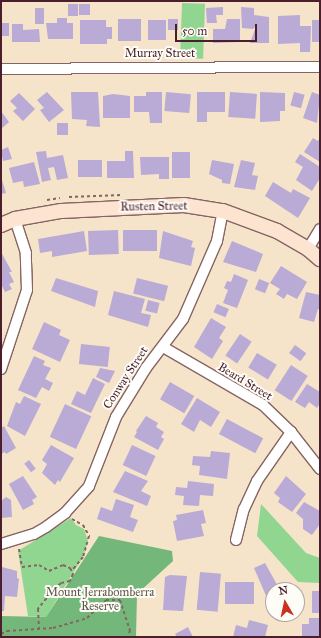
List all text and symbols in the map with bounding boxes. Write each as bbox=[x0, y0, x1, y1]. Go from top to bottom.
scale bar bbox=[177, 16, 259, 42]
text: 50 m bbox=[182, 24, 207, 38]
street label: Murray Street bbox=[125, 47, 195, 61]
street label: Rusten Street bbox=[120, 199, 188, 215]
street label: Conway Street bbox=[101, 344, 151, 412]
street label: Beard Street bbox=[215, 360, 275, 404]
north arrow bbox=[265, 582, 305, 622]
text: N bbox=[278, 583, 289, 598]
park label: Mount Jerrabomberra Reserve bbox=[46, 586, 154, 614]

